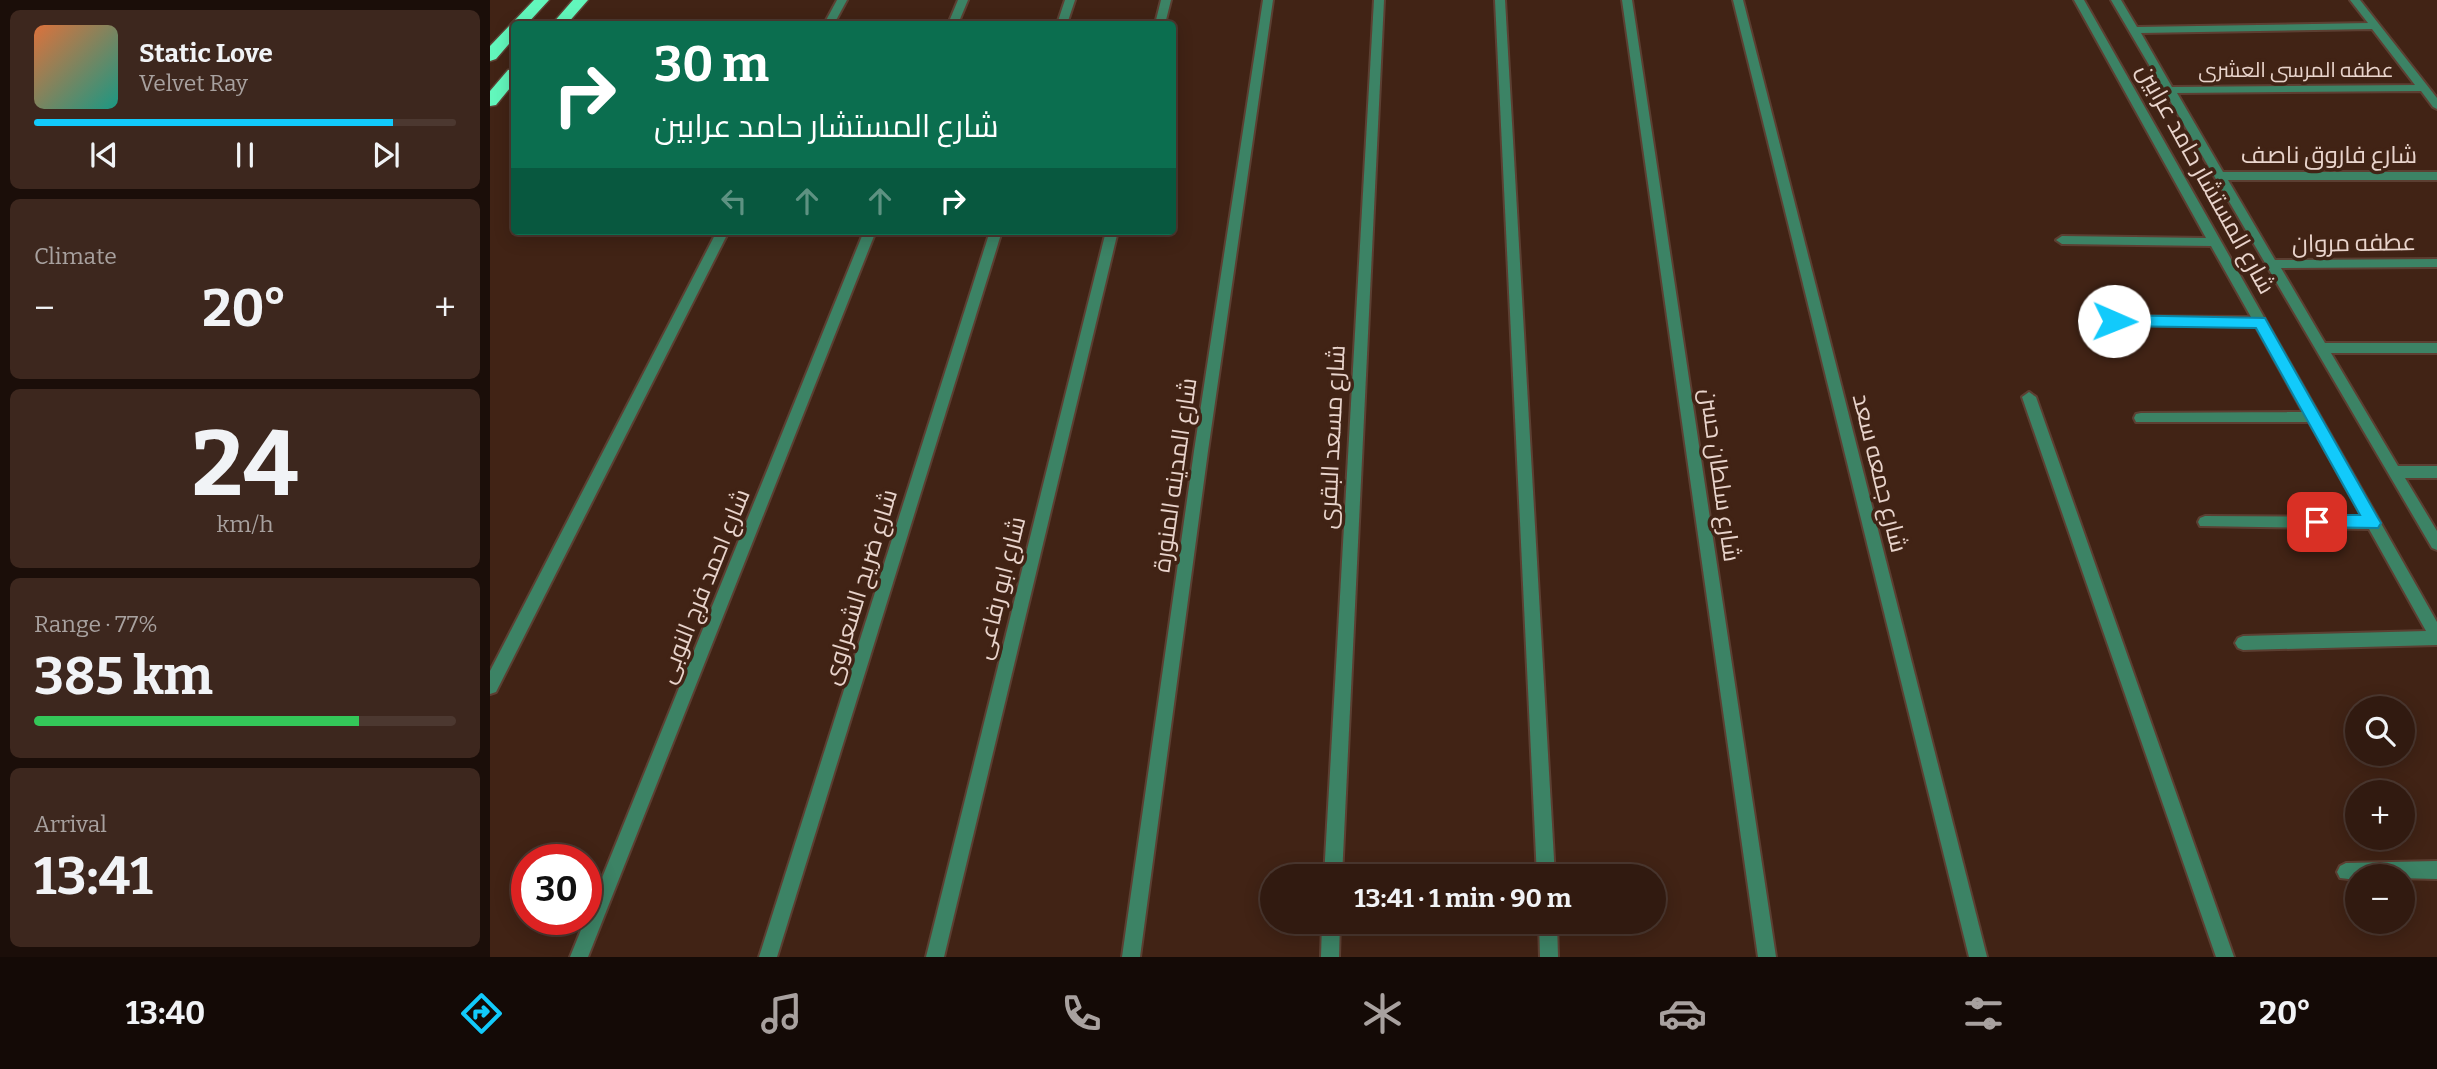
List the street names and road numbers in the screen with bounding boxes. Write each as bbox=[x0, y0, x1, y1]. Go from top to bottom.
street label: عطفه المرسى العشرى bbox=[2198, 57, 2394, 83]
street label: شارع المستشار حامد عرابين bbox=[2129, 59, 2281, 300]
street label: شارع فاروق ناصف bbox=[2241, 141, 2417, 171]
street label: عطفه مروان bbox=[2292, 228, 2416, 258]
street label: شارع مسعد البقرى bbox=[1313, 344, 1353, 530]
street label: شارع المدينه المنورة bbox=[1147, 376, 1204, 574]
street label: شارع سلطان حسن bbox=[1692, 387, 1746, 564]
street label: شارع جمعه سعد bbox=[1845, 391, 1913, 556]
street label: شارع احمد فرج النوبى bbox=[652, 485, 758, 688]
street label: شارع ضريح الشعراوى bbox=[817, 486, 905, 689]
street label: شارع ابو رفاعى bbox=[969, 514, 1033, 663]

